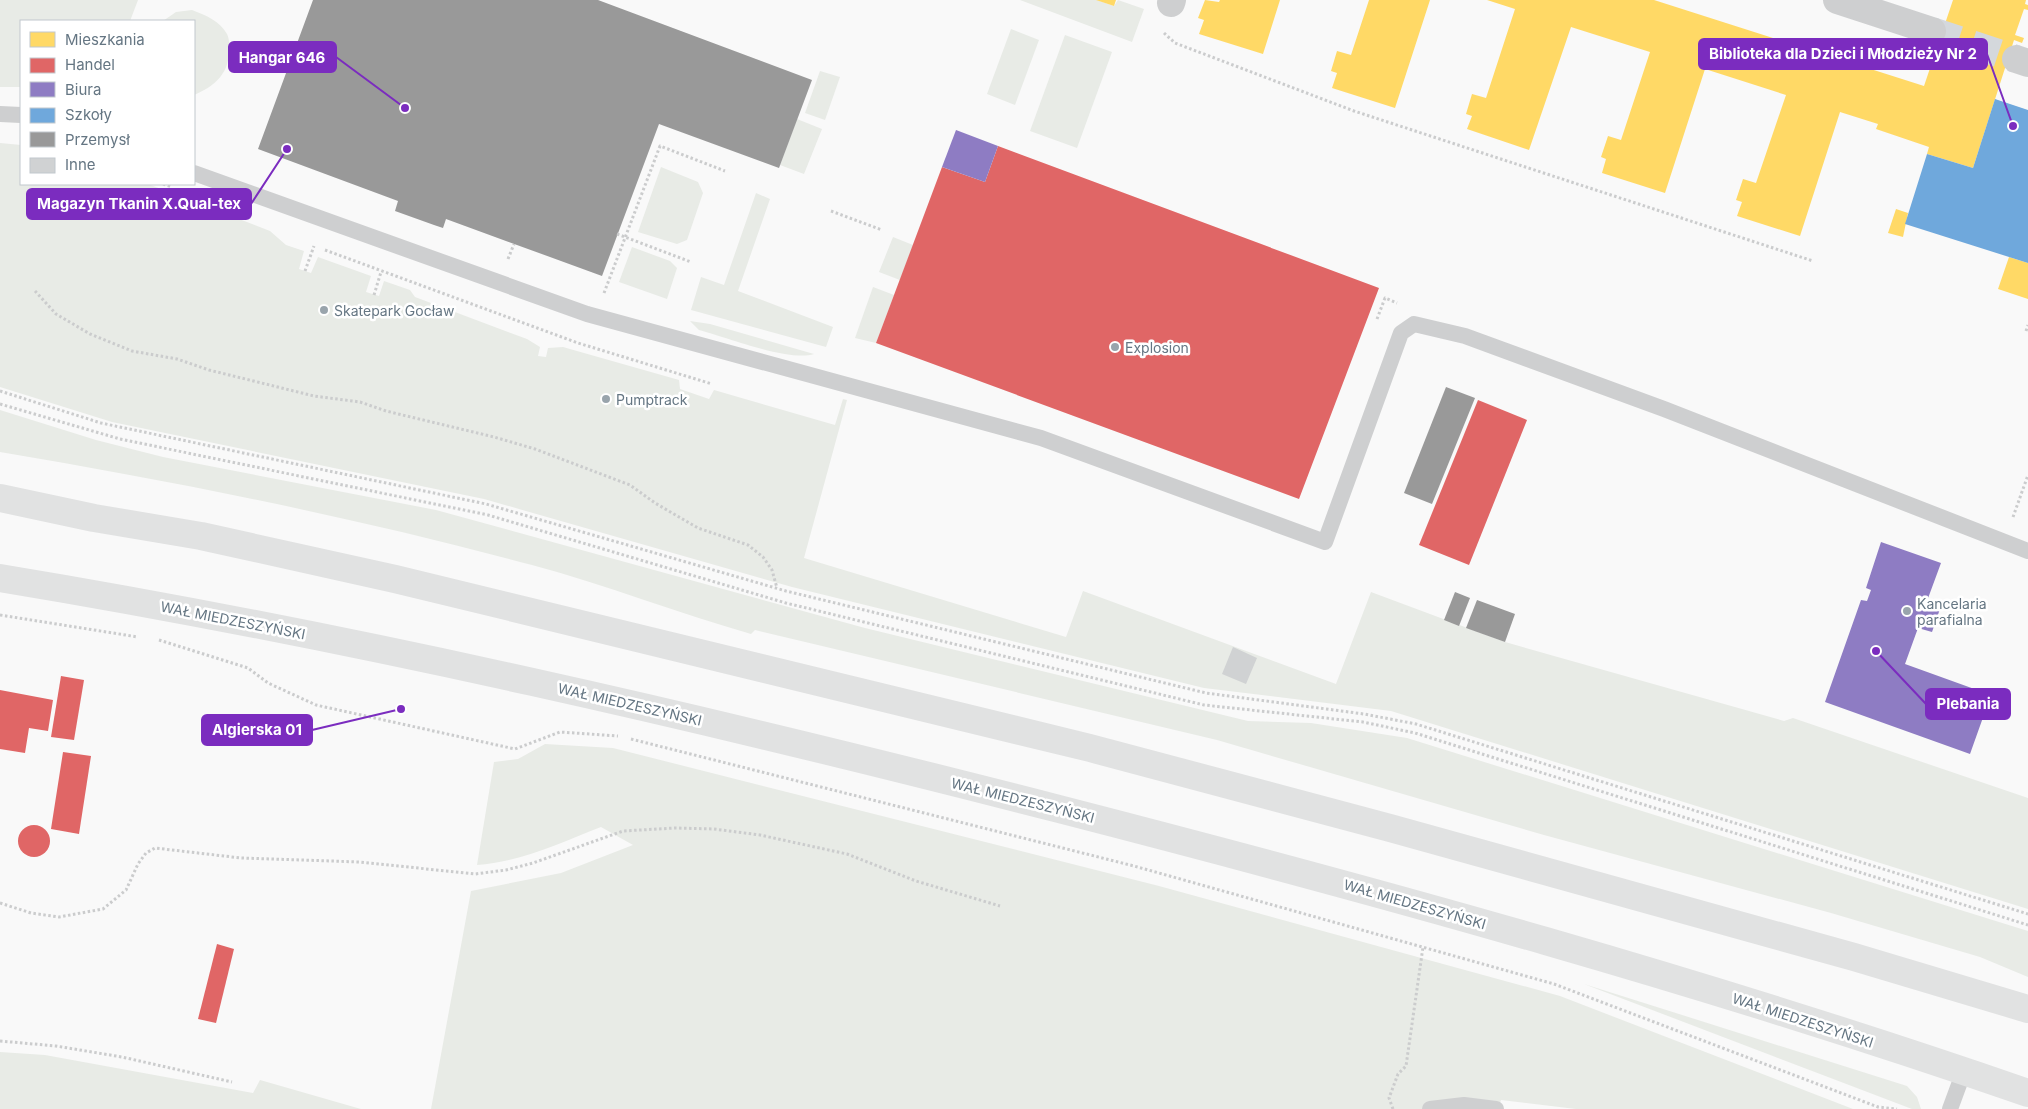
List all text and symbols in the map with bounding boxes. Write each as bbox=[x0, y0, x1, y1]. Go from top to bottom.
legend bbox=[20, 20, 195, 185]
text: Mieszkania bbox=[65, 30, 145, 49]
callout: Biblioteka dla Dzieci i Młodzieży Nr 2 bbox=[1699, 39, 1987, 69]
callout: Hangar 646 bbox=[229, 42, 336, 72]
text: Biblioteka dla Dzieci i Młodzieży Nr 2 bbox=[1709, 44, 1977, 63]
text: Hangar 646 bbox=[239, 48, 326, 67]
text: Handel bbox=[65, 55, 115, 74]
text: Biura bbox=[65, 80, 101, 99]
text: Szkoły bbox=[65, 105, 113, 124]
text: Przemysł bbox=[65, 130, 130, 149]
text: Inne bbox=[65, 155, 96, 174]
callout: Magazyn Tkanin X.Qual-tex bbox=[27, 189, 251, 219]
text: Magazyn Tkanin X.Qual-tex bbox=[37, 194, 241, 213]
place label: Skatepark Gocław bbox=[334, 302, 454, 319]
marker: Skatepark Gocław bbox=[318, 304, 330, 316]
place label: Explosion bbox=[1125, 339, 1189, 356]
marker: Explosion bbox=[1109, 341, 1121, 353]
place label: Pumptrack bbox=[616, 391, 688, 408]
marker: Pumptrack bbox=[600, 393, 612, 405]
place label: Kancelaria parafialna bbox=[1917, 595, 1987, 628]
street label: WAŁ MIEDZESZYŃSKI bbox=[159, 598, 307, 642]
marker: Kancelaria parafialna bbox=[1901, 605, 1913, 617]
street label: WAŁ MIEDZESZYŃSKI bbox=[556, 679, 704, 729]
callout: Plebania bbox=[1926, 689, 2010, 719]
text: Plebania bbox=[1936, 694, 2000, 713]
callout: Algierska 01 bbox=[202, 715, 312, 745]
text: Algierska 01 bbox=[212, 720, 302, 739]
street label: WAŁ MIEDZESZYŃSKI bbox=[950, 774, 1096, 826]
street label: WAŁ MIEDZESZYŃSKI bbox=[1342, 876, 1488, 932]
street label: WAŁ MIEDZESZYŃSKI bbox=[1730, 989, 1876, 1051]

